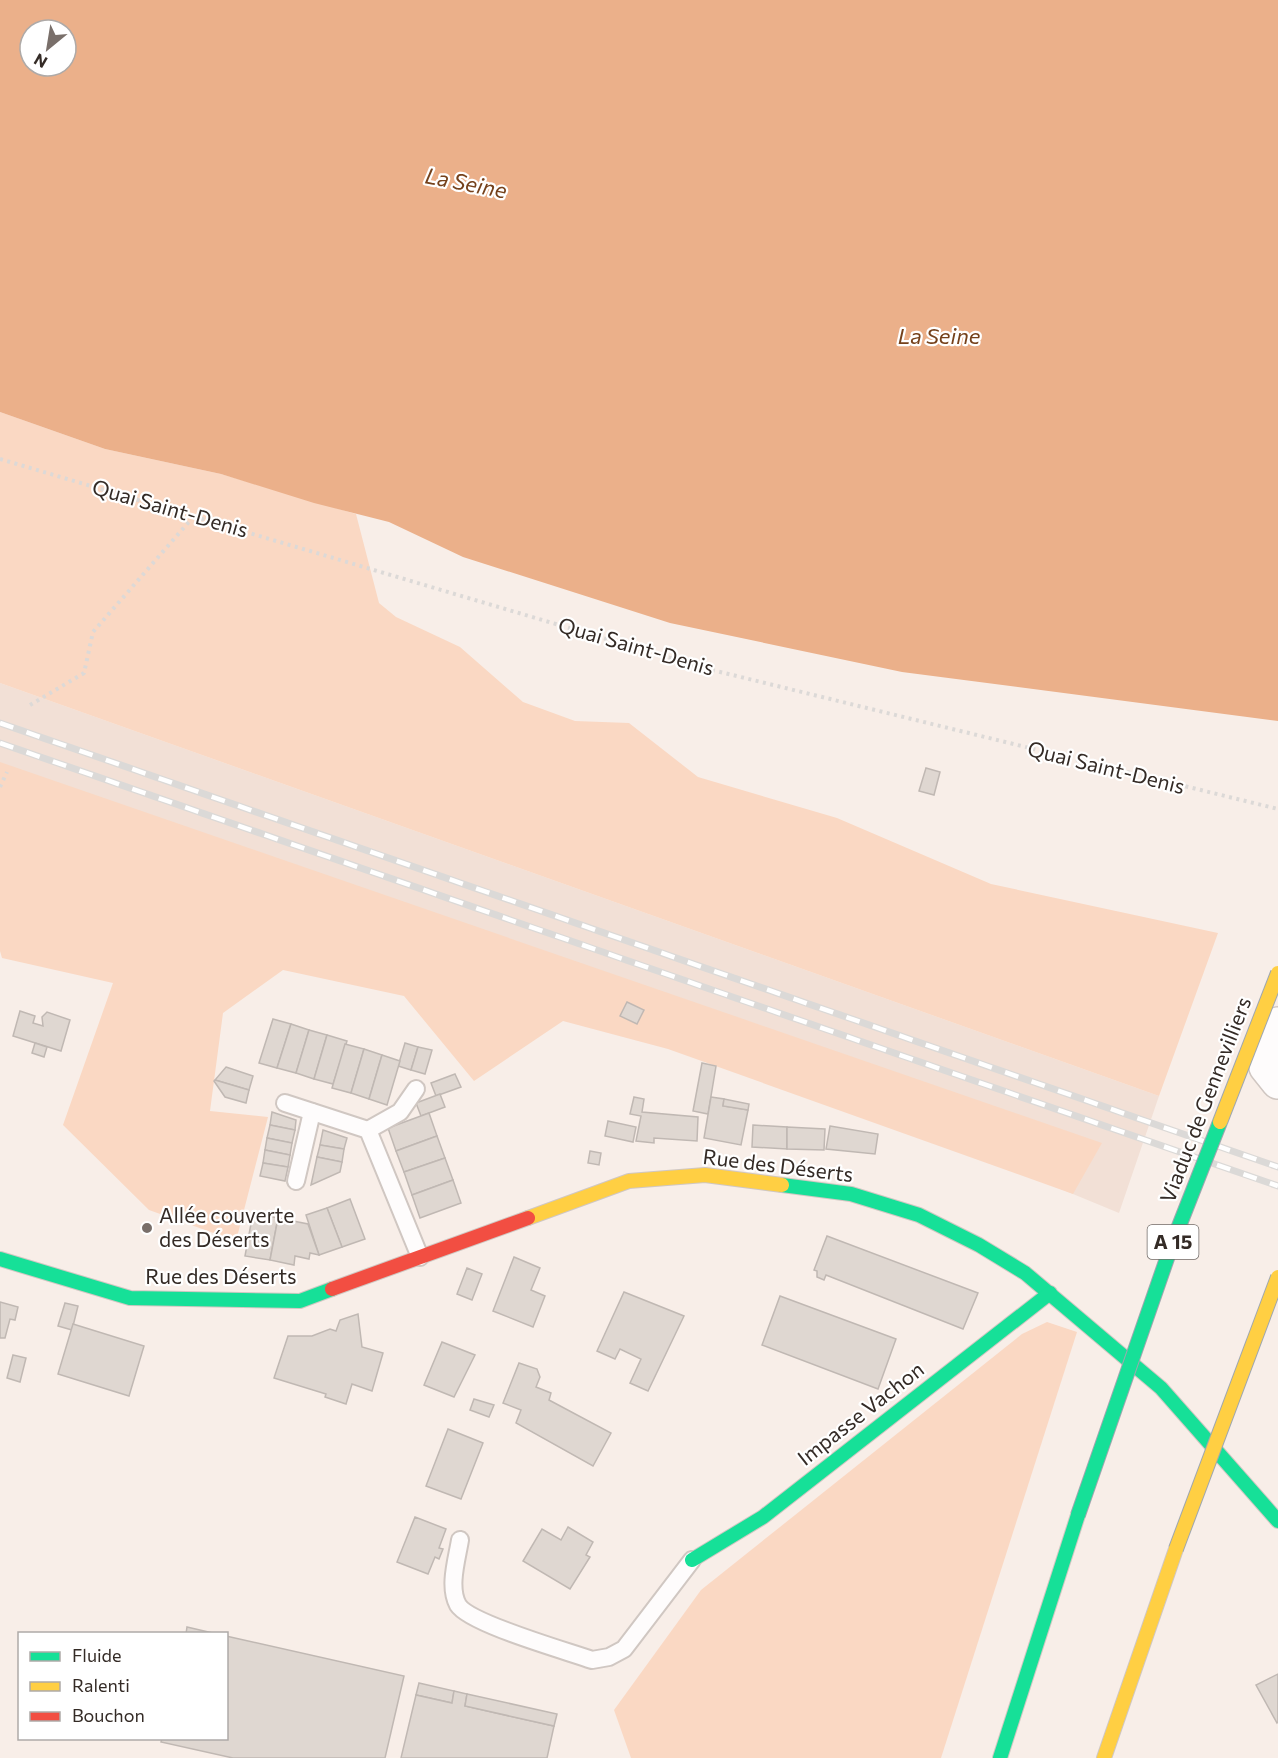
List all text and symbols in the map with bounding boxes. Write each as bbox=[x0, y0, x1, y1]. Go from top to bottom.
north arrow bbox=[18, 18, 78, 78]
text: N bbox=[30, 50, 50, 73]
water label: La Seine bbox=[423, 161, 510, 204]
water label: La Seine bbox=[898, 322, 981, 349]
street label: Quai Saint-Denis bbox=[90, 473, 251, 542]
street label: Quai Saint-Denis bbox=[556, 611, 717, 680]
street label: Quai Saint-Denis bbox=[1025, 735, 1188, 798]
street label: Viaduc de Gennevilliers bbox=[1154, 993, 1255, 1206]
street label: Rue des Déserts bbox=[702, 1143, 855, 1186]
place label: Allée couverte des Déserts bbox=[159, 1202, 294, 1251]
marker: Allée couverte des Déserts bbox=[140, 1221, 154, 1235]
road number: A 15 bbox=[1148, 1225, 1198, 1259]
street label: Rue des Déserts bbox=[145, 1263, 297, 1288]
street label: Impasse Vachon bbox=[792, 1356, 928, 1470]
legend bbox=[18, 1632, 228, 1740]
text: Fluide bbox=[72, 1644, 121, 1666]
text: Ralenti bbox=[72, 1674, 130, 1696]
text: Bouchon bbox=[72, 1704, 145, 1726]

